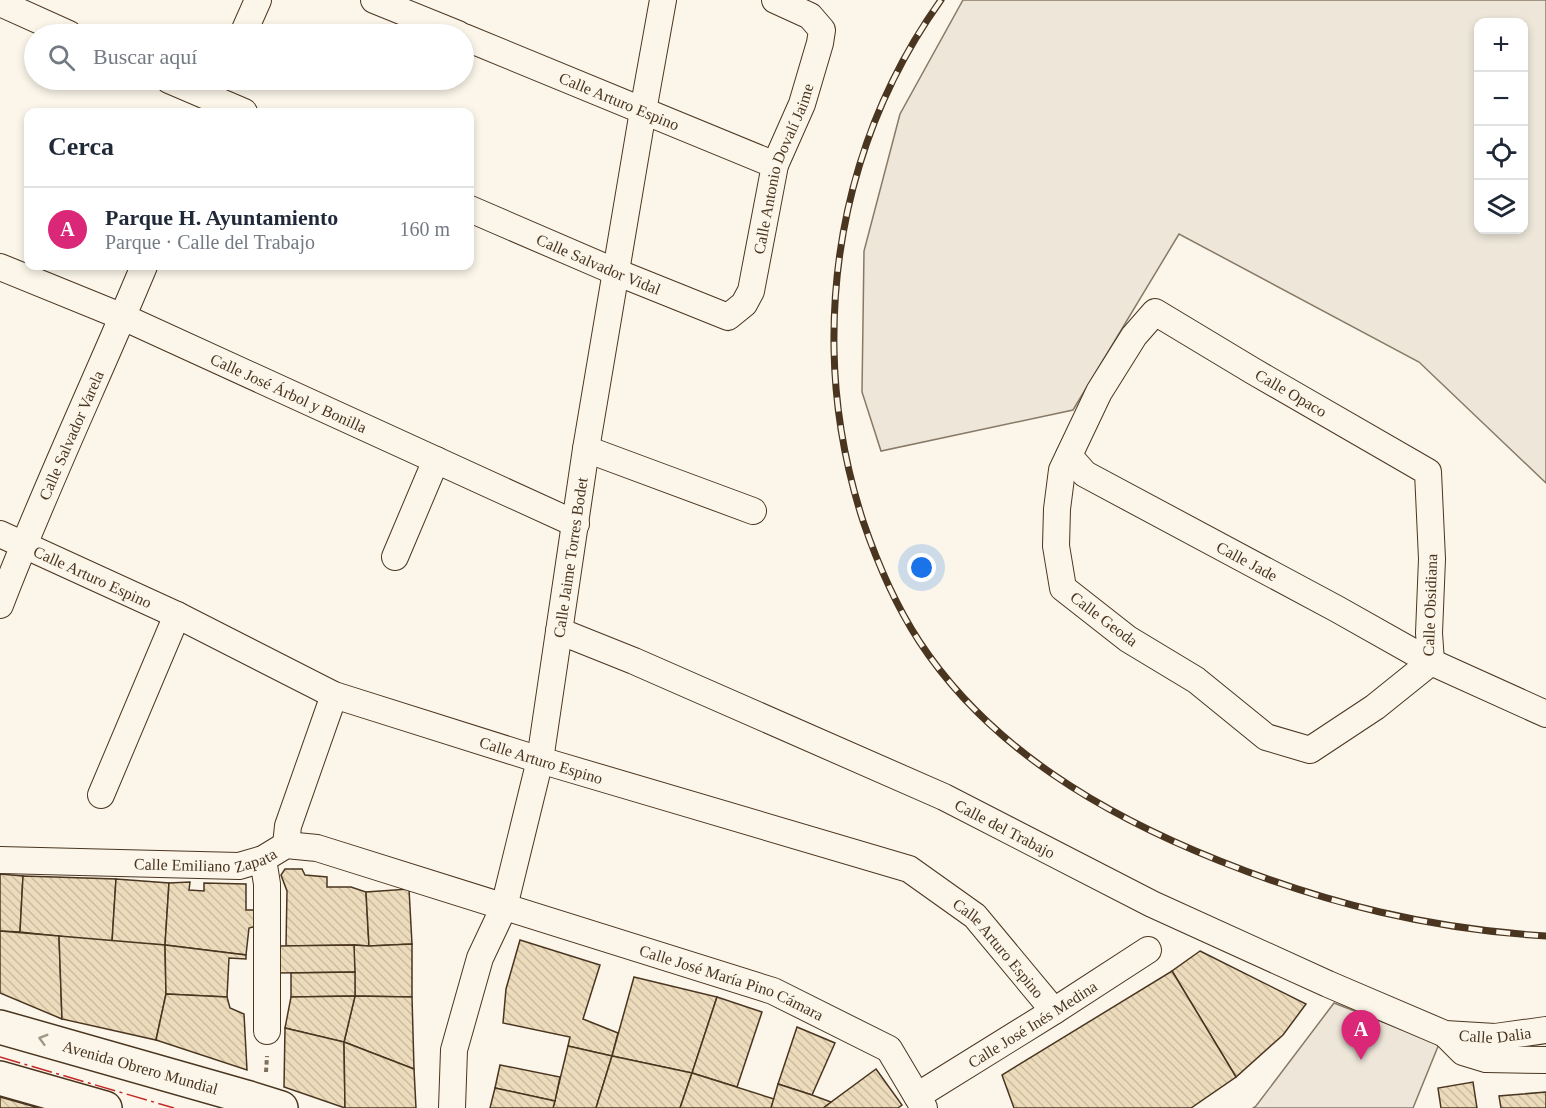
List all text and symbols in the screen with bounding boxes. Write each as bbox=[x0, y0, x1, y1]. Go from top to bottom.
map controls bbox=[1474, 18, 1528, 234]
button: + bbox=[1474, 18, 1528, 72]
search box bbox=[24, 24, 474, 90]
icon: search bbox=[45, 41, 78, 74]
text: Buscar aquí bbox=[93, 44, 197, 69]
street label: Calle Arturo Espino bbox=[557, 69, 682, 133]
button: − bbox=[1474, 72, 1528, 126]
street label: Calle Antonio Dovalí Jaime bbox=[750, 81, 816, 256]
button: locate bbox=[1474, 126, 1528, 180]
text: Cerca bbox=[48, 132, 114, 161]
button: layers bbox=[1474, 180, 1528, 234]
text: Parque H. Ayuntamiento bbox=[105, 205, 338, 230]
text: A bbox=[60, 218, 75, 240]
text: 160 m bbox=[399, 218, 450, 240]
street label: Calle Salvador Vidal bbox=[534, 230, 664, 298]
text: Parque · Calle del Trabajo bbox=[105, 231, 315, 253]
street label: Calle José Árbol y Bonilla bbox=[208, 350, 370, 436]
street label: Calle Opaco bbox=[1252, 366, 1330, 421]
street label: Calle Salvador Varela bbox=[35, 368, 107, 502]
street label: Calle Jaime Torres Bodet bbox=[550, 476, 590, 639]
street label: Calle Jade bbox=[1214, 538, 1280, 584]
street label: Calle Arturo Espino bbox=[31, 542, 155, 611]
your location bbox=[907, 553, 936, 582]
street label: Calle Obsidiana bbox=[1420, 553, 1440, 657]
street label: Calle Geoda bbox=[1067, 588, 1141, 650]
street label: Calle Arturo Espino bbox=[477, 733, 605, 787]
street label: Calle del Trabajo bbox=[952, 796, 1058, 861]
street label: Calle Emiliano Zapata bbox=[134, 844, 279, 875]
street label: Calle Arturo Espino bbox=[950, 895, 1048, 1001]
street label: Calle José María Pino Cámara bbox=[637, 941, 826, 1023]
street label: Calle José Inés Medina bbox=[965, 977, 1100, 1071]
pin: A bbox=[1342, 1010, 1380, 1060]
street label: Calle Dalia bbox=[1458, 1024, 1532, 1046]
one-way arrow bbox=[38, 1034, 49, 1046]
street label: Avenida Obrero Mundial bbox=[61, 1037, 221, 1097]

